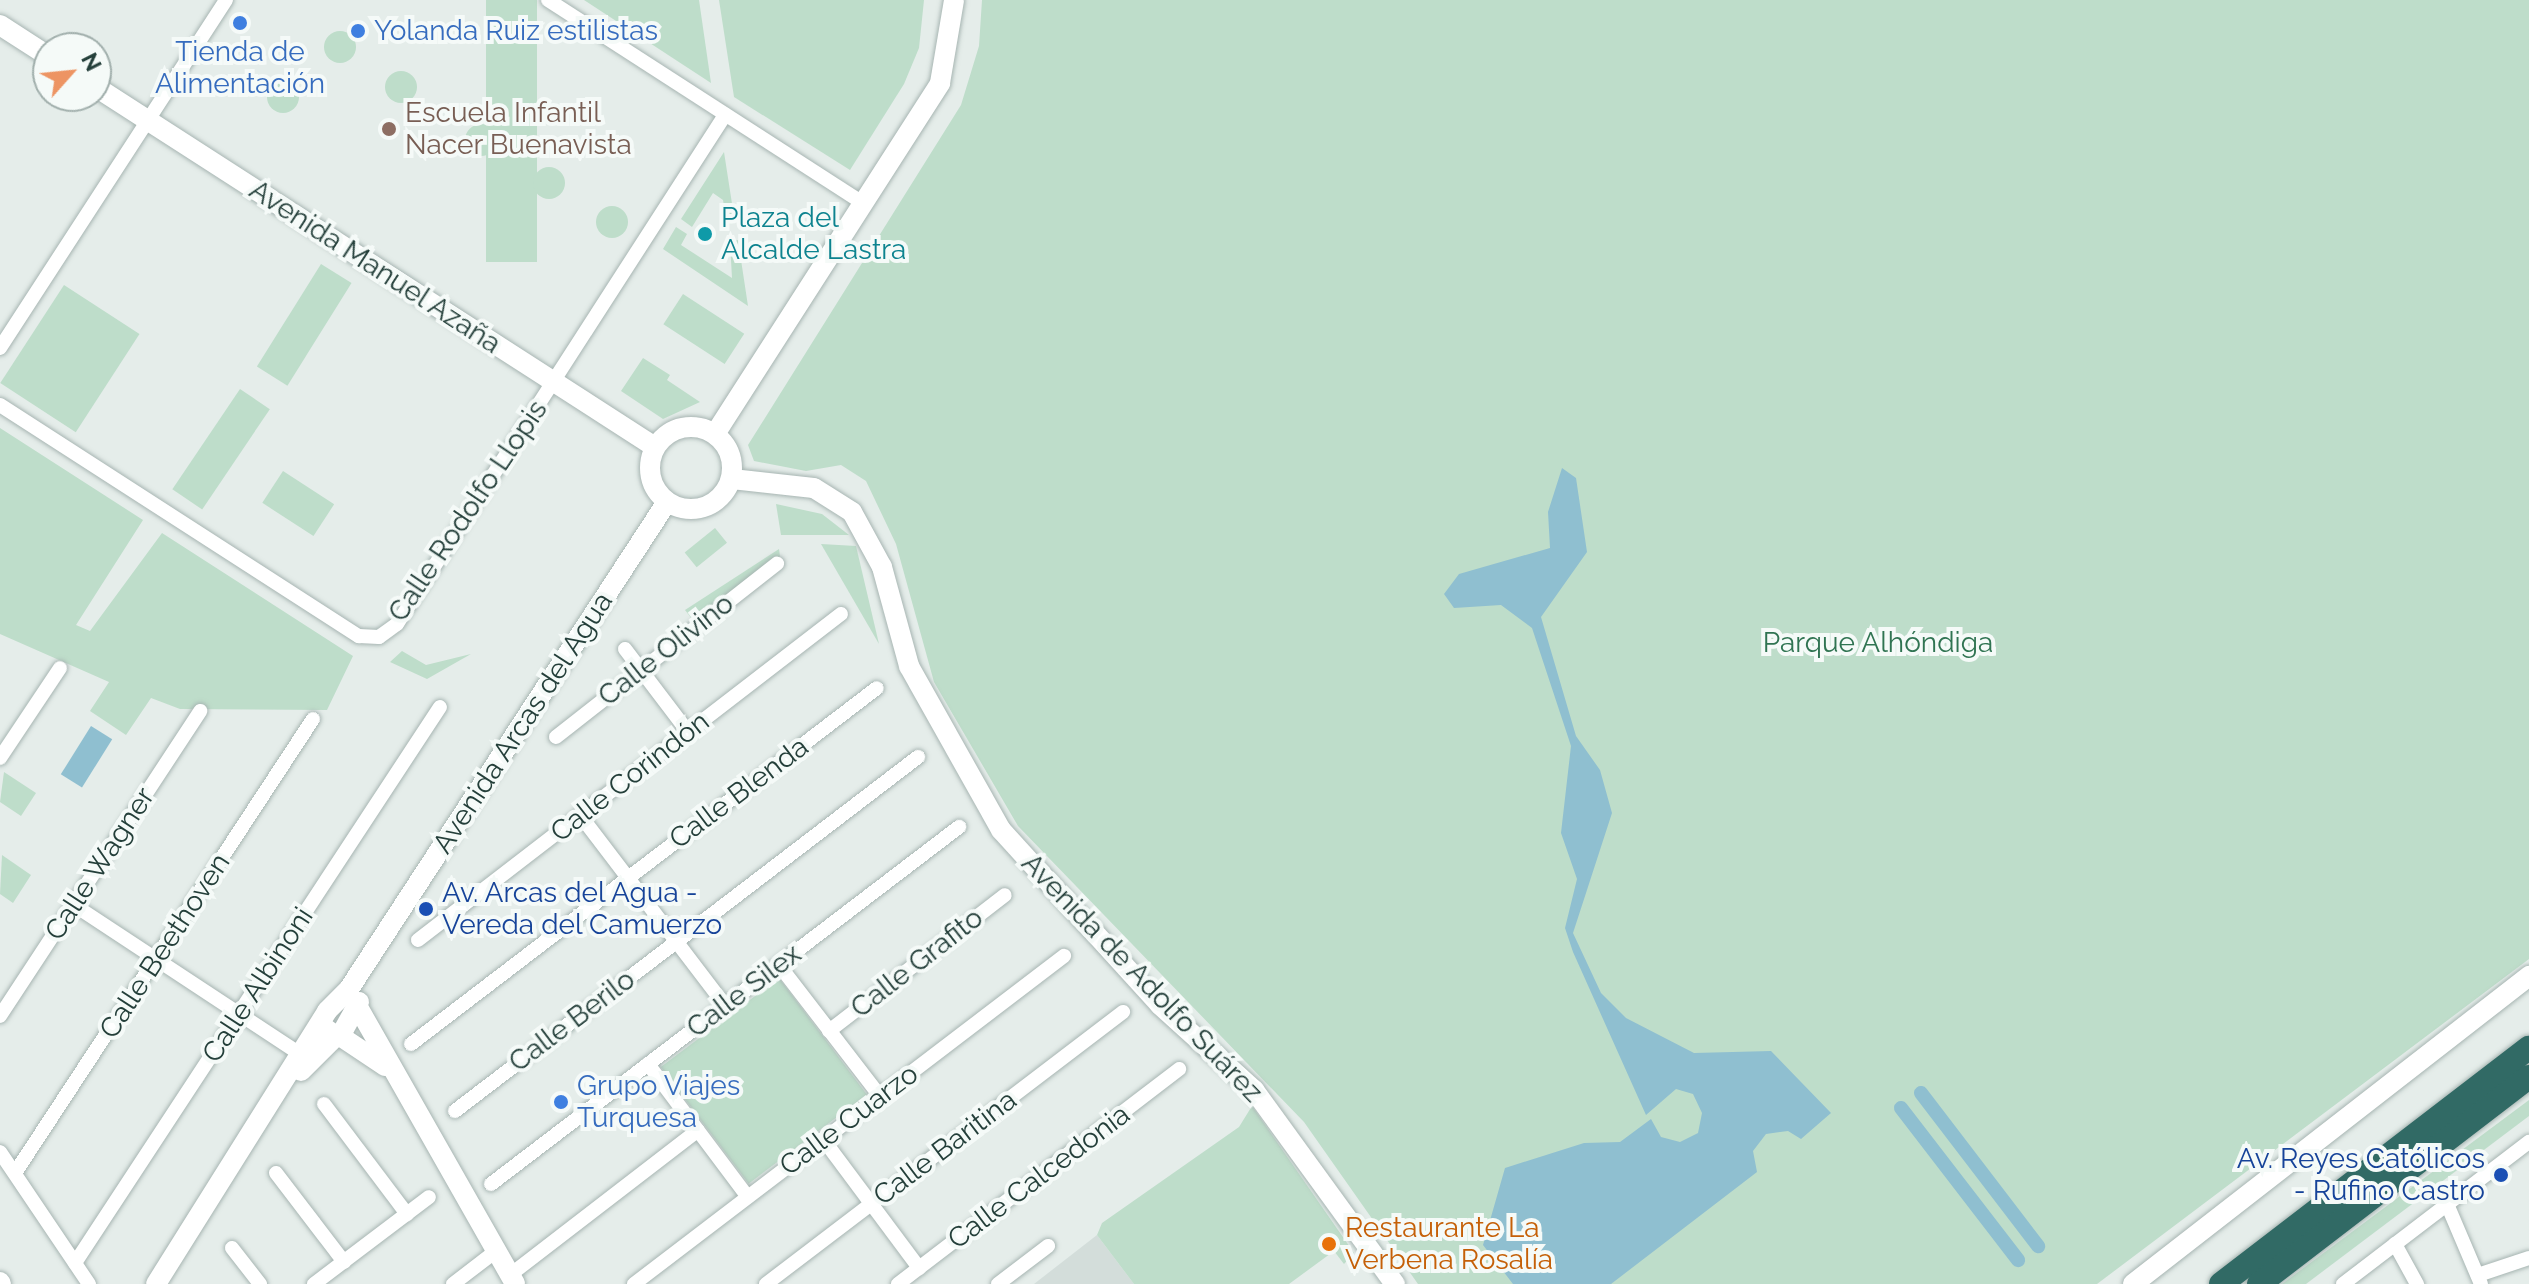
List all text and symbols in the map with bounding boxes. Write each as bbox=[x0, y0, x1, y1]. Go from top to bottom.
marker: Tienda de Alimentación bbox=[231, 14, 249, 32]
place label: Yolanda Ruiz estilistas bbox=[374, 14, 658, 48]
marker: Yolanda Ruiz estilistas bbox=[349, 22, 367, 40]
north arrow bbox=[32, 32, 112, 112]
place label: Tienda de Alimentación bbox=[155, 35, 325, 101]
text: N bbox=[76, 49, 107, 75]
place label: Escuela Infantil Nacer Buenavista bbox=[405, 96, 632, 162]
marker: Escuela Infantil Nacer Buenavista bbox=[380, 120, 398, 138]
street label: Avenida Manuel Azaña bbox=[242, 173, 508, 361]
place label: Plaza del Alcalde Lastra bbox=[721, 201, 906, 267]
marker: Plaza del Alcalde Lastra bbox=[696, 225, 714, 243]
street label: Calle Rodolfo Llopis bbox=[382, 394, 554, 628]
street label: Avenida Arcas del Agua bbox=[425, 585, 621, 861]
street label: Calle Olivino bbox=[592, 587, 740, 713]
park label: Parque Alhóndiga bbox=[1762, 626, 1994, 660]
street label: Calle Corindón bbox=[544, 705, 716, 849]
street label: Calle Blenda bbox=[663, 730, 815, 856]
street label: Calle Wagner bbox=[38, 781, 162, 947]
street label: Avenida de Adolfo Suárez bbox=[1014, 846, 1270, 1110]
street label: Calle Beethoven bbox=[93, 847, 237, 1045]
place label: Av. Arcas del Agua - Vereda del Camuerzo bbox=[442, 876, 723, 942]
marker: Av. Arcas del Agua - Vereda del Camuerzo bbox=[417, 900, 435, 918]
street label: Calle Albinoni bbox=[195, 901, 321, 1069]
street label: Calle Grafito bbox=[844, 901, 990, 1025]
street label: Calle Silex bbox=[680, 937, 808, 1045]
street label: Calle Berilo bbox=[503, 963, 641, 1079]
street label: Calle Cuarzo bbox=[773, 1057, 925, 1183]
place label: Grupo Viajes Turquesa bbox=[577, 1069, 741, 1135]
street label: Calle Baritina bbox=[867, 1083, 1023, 1213]
marker: Grupo Viajes Turquesa bbox=[552, 1093, 570, 1111]
street label: Calle Calcedonia bbox=[942, 1098, 1136, 1256]
place label: Av. Reyes Católicos - Rufino Castro bbox=[2237, 1142, 2485, 1208]
marker: Av. Reyes Católicos - Rufino Castro bbox=[2492, 1166, 2510, 1184]
place label: Restaurante La Verbena Rosalía bbox=[1345, 1211, 1553, 1277]
marker: Restaurante La Verbena Rosalía bbox=[1320, 1235, 1338, 1253]

